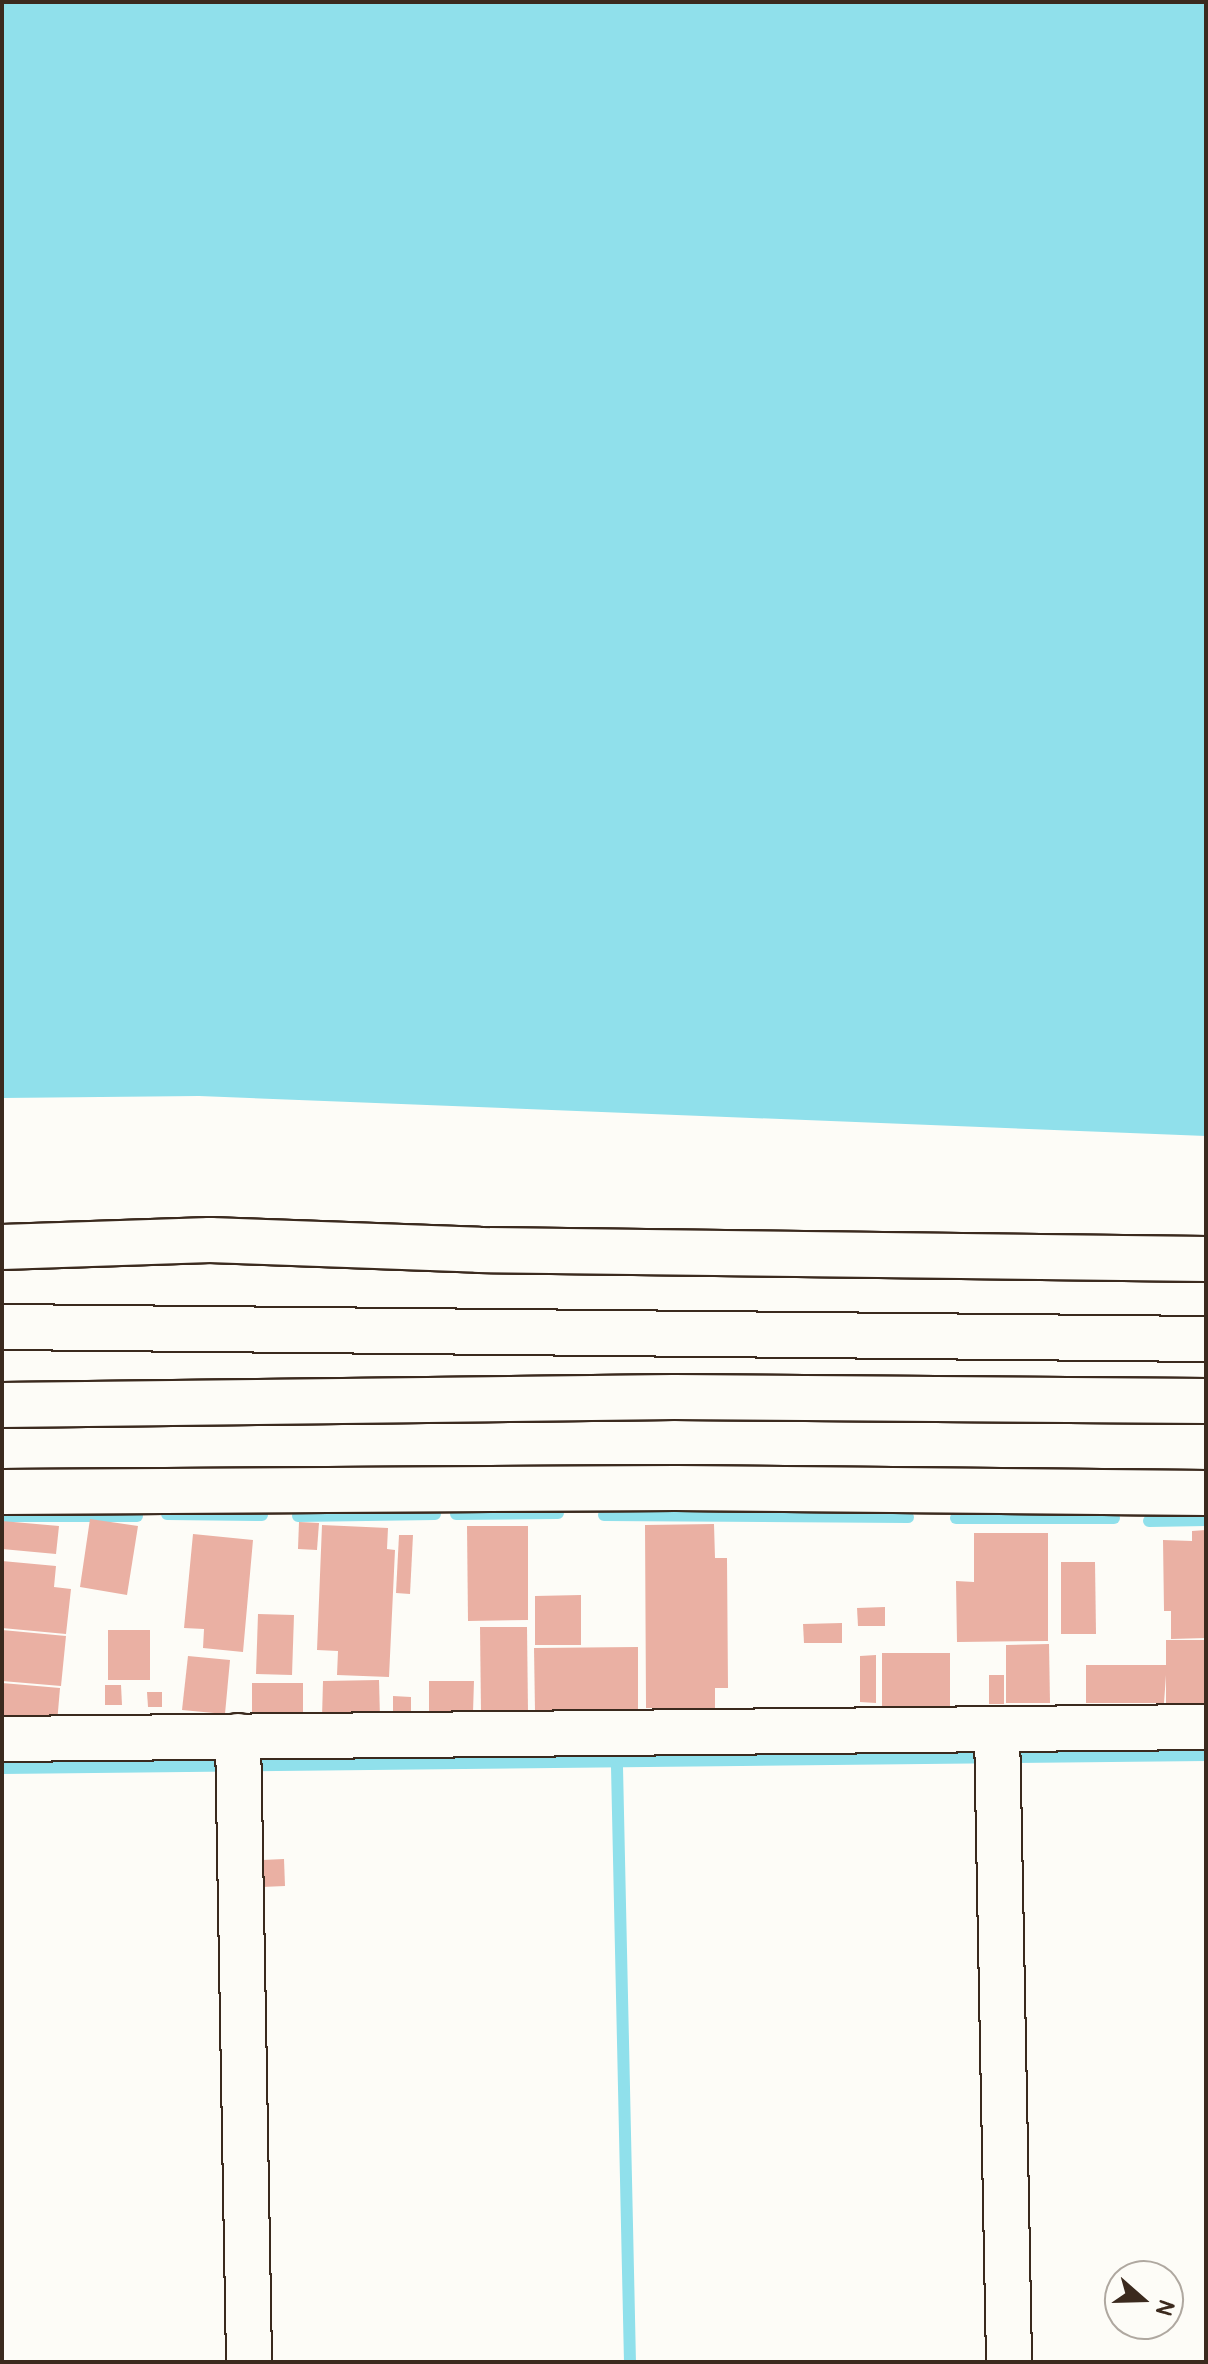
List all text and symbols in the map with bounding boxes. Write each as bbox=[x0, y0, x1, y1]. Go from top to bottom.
north arrow bbox=[1104, 2260, 1184, 2340]
text: N bbox=[1149, 2296, 1180, 2319]

